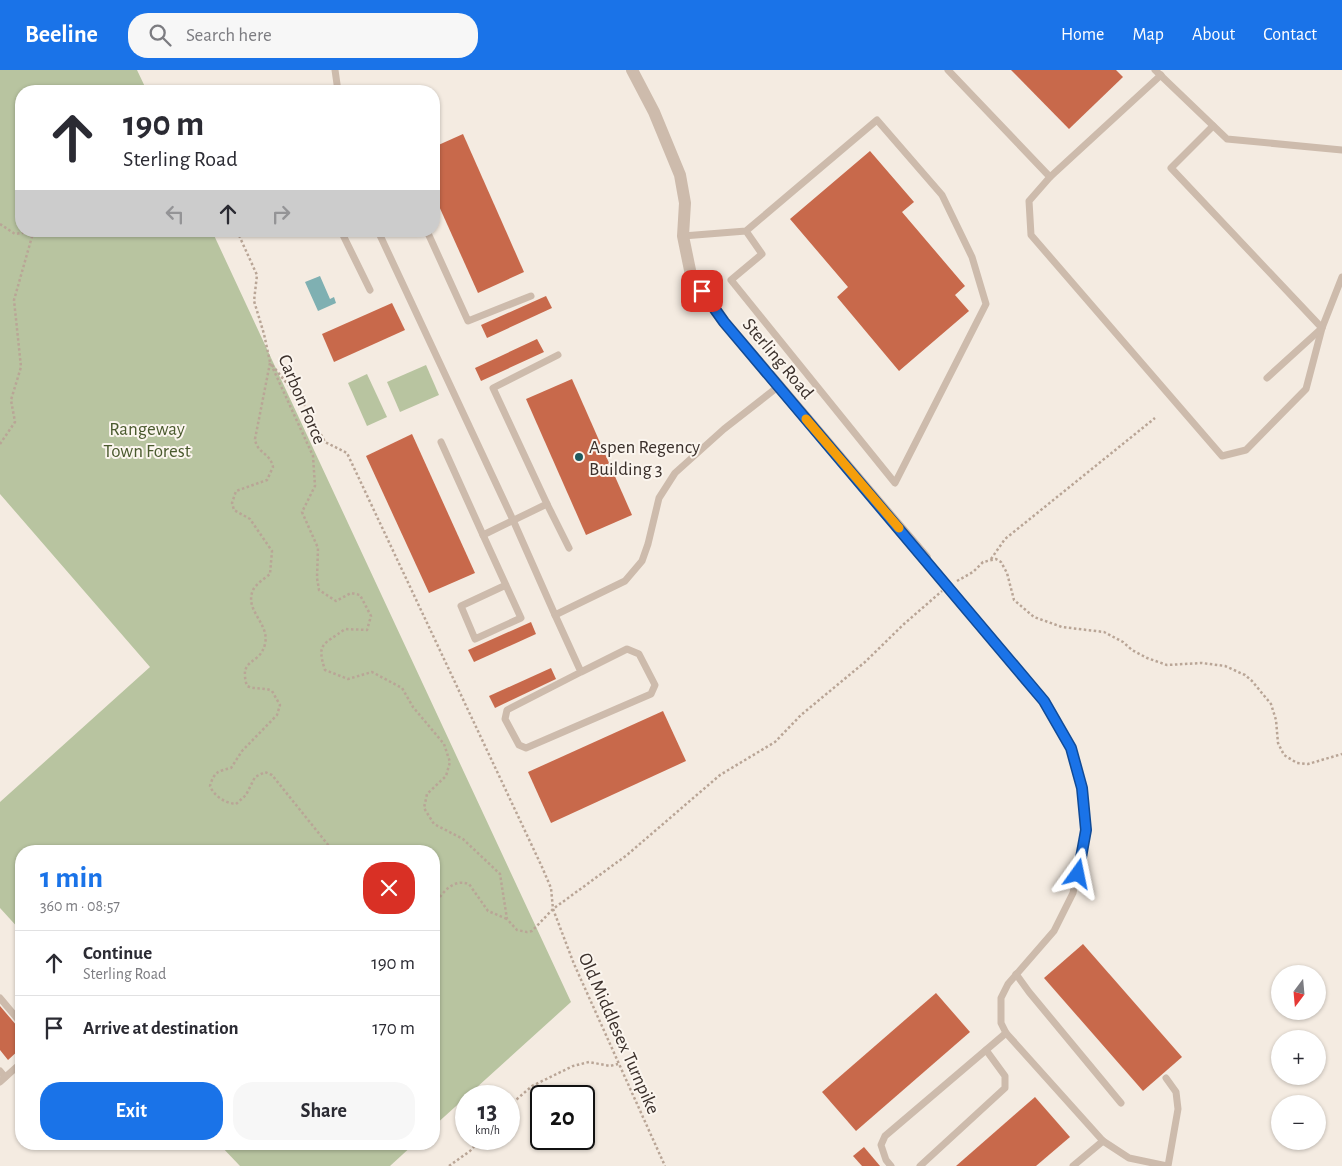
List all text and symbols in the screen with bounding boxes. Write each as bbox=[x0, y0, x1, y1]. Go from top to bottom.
search box bbox=[128, 13, 478, 58]
icon: search bbox=[146, 21, 174, 49]
text: Beeline bbox=[25, 23, 98, 47]
text: Search here bbox=[186, 26, 272, 45]
text: Home bbox=[1061, 26, 1104, 44]
text: Map bbox=[1132, 26, 1164, 44]
text: About bbox=[1192, 26, 1235, 44]
text: Contact bbox=[1263, 26, 1317, 44]
icon: ahead bbox=[40, 105, 105, 170]
text: 190 m bbox=[123, 107, 204, 142]
text: Sterling Road bbox=[123, 148, 238, 170]
icon: left bbox=[161, 200, 189, 228]
icon: ahead bbox=[214, 200, 242, 228]
icon: right bbox=[267, 200, 295, 228]
pin bbox=[681, 270, 723, 312]
icon: arrive bbox=[688, 277, 716, 305]
street label: Sterling Road bbox=[739, 315, 817, 403]
street label: Carbon Force bbox=[274, 352, 329, 447]
park label: Rangeway Town Forest bbox=[103, 420, 191, 461]
place label: Aspen Regency Building 3 bbox=[589, 438, 700, 479]
marker: Aspen Regency Building 3 bbox=[573, 451, 585, 463]
position arrow bbox=[1051, 847, 1103, 899]
button: close bbox=[363, 862, 415, 914]
text: 1 min bbox=[40, 863, 103, 893]
text: 360 m · 08:57 bbox=[40, 898, 120, 914]
text: Continue bbox=[83, 944, 152, 963]
icon: ahead bbox=[40, 949, 68, 977]
street label: Old Middlesex Turnpike bbox=[574, 950, 663, 1117]
text: 190 m bbox=[371, 954, 415, 973]
north arrow bbox=[1271, 965, 1326, 1020]
map controls bbox=[1271, 965, 1326, 1150]
text: Sterling Road bbox=[83, 966, 166, 982]
icon: arrive bbox=[40, 1014, 68, 1042]
text: Arrive at destination bbox=[83, 1019, 239, 1038]
text: 170 m bbox=[372, 1019, 415, 1038]
button: + bbox=[1271, 1030, 1326, 1085]
button: Exit bbox=[40, 1082, 223, 1140]
button: Share bbox=[233, 1082, 415, 1140]
speed limit sign: 20 bbox=[530, 1085, 595, 1150]
button: − bbox=[1271, 1095, 1326, 1150]
text: 13 bbox=[478, 1099, 497, 1124]
text: km/h bbox=[475, 1124, 500, 1136]

